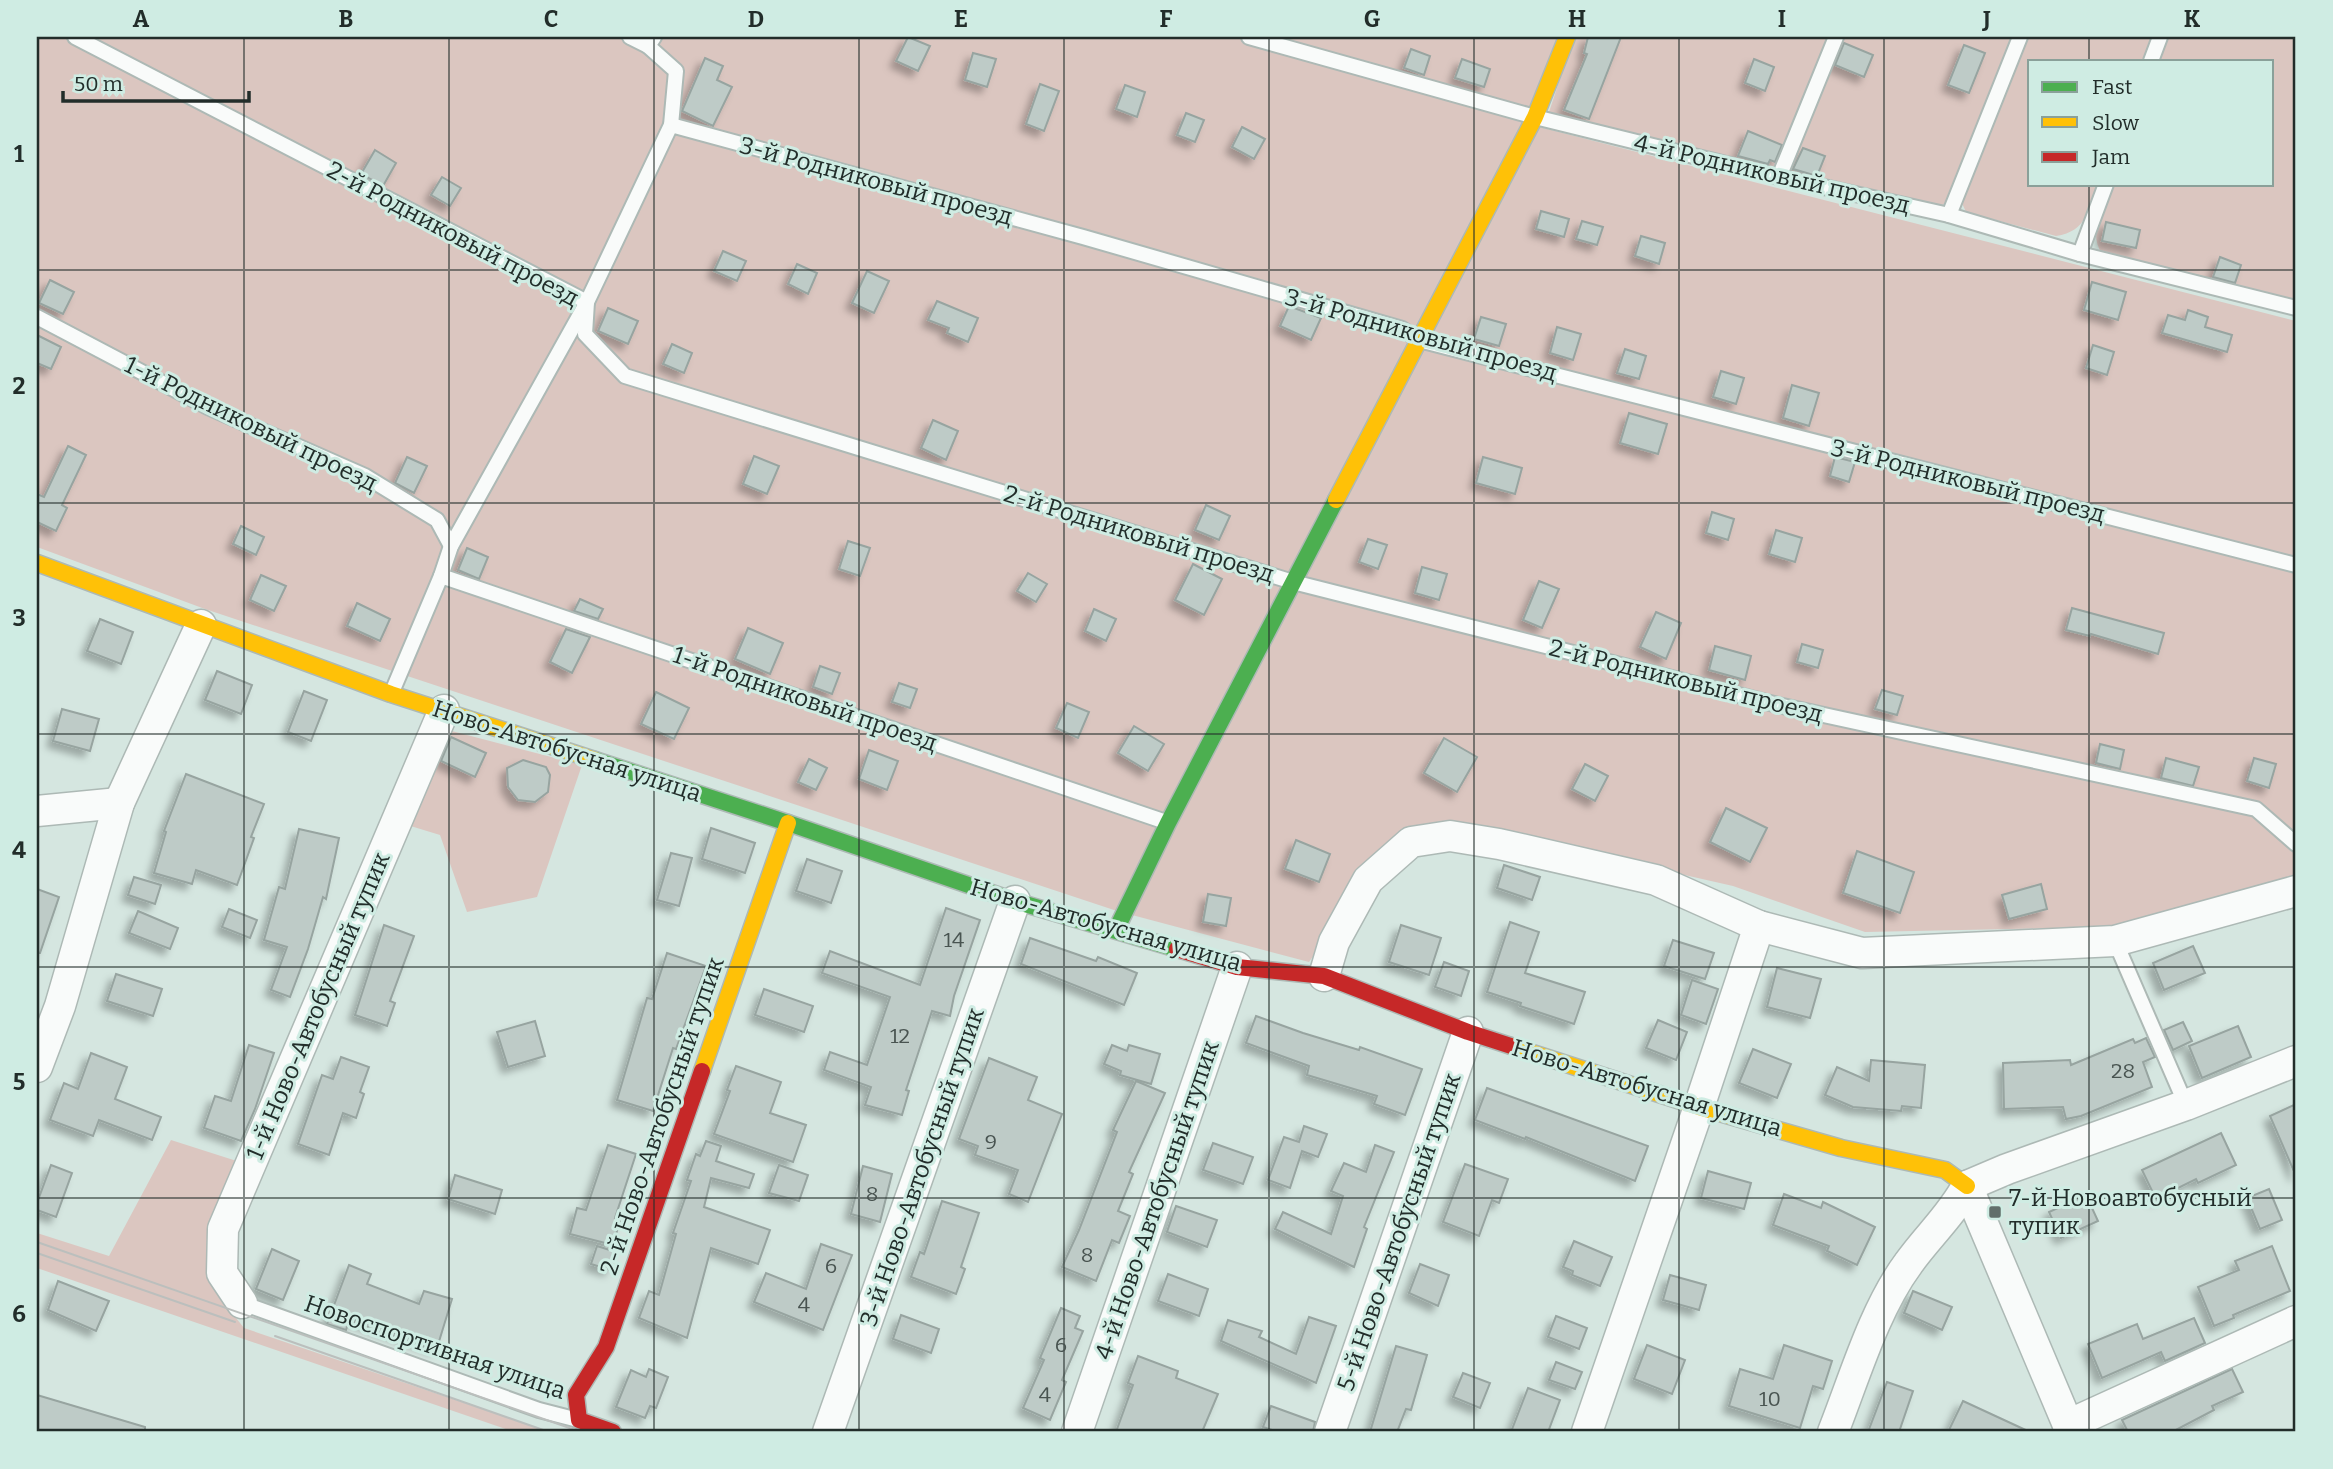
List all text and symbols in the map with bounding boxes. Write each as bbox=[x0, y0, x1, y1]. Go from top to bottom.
text: A bbox=[133, 5, 150, 33]
text: B bbox=[339, 5, 353, 33]
text: C bbox=[544, 5, 558, 33]
text: D bbox=[748, 5, 764, 33]
text: E bbox=[954, 5, 968, 33]
text: F bbox=[1160, 5, 1173, 33]
text: G bbox=[1364, 5, 1381, 33]
text: H bbox=[1568, 5, 1586, 33]
text: I bbox=[1778, 5, 1786, 33]
text: J bbox=[1981, 5, 1991, 33]
text: K bbox=[2184, 5, 2201, 33]
scale bar bbox=[63, 60, 248, 104]
legend bbox=[2028, 60, 2274, 186]
text: 50 m bbox=[74, 71, 123, 97]
text: Fast bbox=[2092, 74, 2133, 100]
text: Slow bbox=[2092, 110, 2139, 136]
street label: 4-й Родниковый проезд bbox=[1632, 129, 1912, 219]
street label: 3-й Родниковый проезд bbox=[736, 131, 1016, 231]
text: 1 bbox=[14, 140, 24, 168]
text: Jam bbox=[2091, 144, 2130, 170]
street label: 2-й Родниковый проезд bbox=[322, 156, 584, 312]
street label: 3-й Родниковый проезд bbox=[1282, 283, 1560, 387]
street label: 1-й Родниковый проезд bbox=[120, 351, 382, 497]
text: 2 bbox=[13, 372, 26, 400]
street label: 3-й Родниковый проезд bbox=[1828, 433, 2108, 529]
street label: 2-й Родниковый проезд bbox=[1001, 480, 1277, 588]
text: 3 bbox=[12, 604, 26, 632]
street label: 2-й Родниковый проезд bbox=[1546, 633, 1826, 729]
street label: 1-й Родниковый проезд bbox=[669, 641, 941, 757]
street label: Ново-Автобусная улица bbox=[429, 694, 705, 808]
text: 4 bbox=[12, 836, 26, 864]
street label: 1-й Ново-Автобусный тупик bbox=[240, 848, 396, 1164]
street label: Ново-Автобусная улица bbox=[967, 873, 1245, 977]
house number: 14 bbox=[944, 927, 964, 953]
street label: 2-й Ново-Автобусный тупик bbox=[594, 953, 730, 1279]
street label: 3-й Ново-Автобусный тупик bbox=[854, 1004, 990, 1330]
house number: 12 bbox=[890, 1023, 910, 1049]
street label: Ново-Автобусная улица bbox=[1509, 1034, 1785, 1142]
street label: 4-й Ново-Автобусный тупик bbox=[1089, 1037, 1225, 1363]
house number: 28 bbox=[2111, 1058, 2135, 1084]
text: 5 bbox=[13, 1068, 25, 1096]
street label: 5-й Ново-Автобусный тупик bbox=[1331, 1070, 1467, 1394]
house number: 9 bbox=[985, 1129, 997, 1155]
house number: 8 bbox=[866, 1181, 878, 1207]
place label: 7-й Новоавтобусный тупик bbox=[2009, 1184, 2252, 1240]
marker: 7-й Новоавтобусный тупик bbox=[1987, 1204, 2003, 1220]
house number: 8 bbox=[1081, 1242, 1093, 1268]
house number: 6 bbox=[825, 1253, 837, 1279]
street label: Новоспортивная улица bbox=[301, 1289, 569, 1405]
house number: 4 bbox=[798, 1292, 810, 1318]
text: 6 bbox=[12, 1300, 26, 1328]
house number: 6 bbox=[1055, 1332, 1067, 1358]
house number: 4 bbox=[1039, 1382, 1051, 1408]
house number: 10 bbox=[1759, 1386, 1781, 1412]

